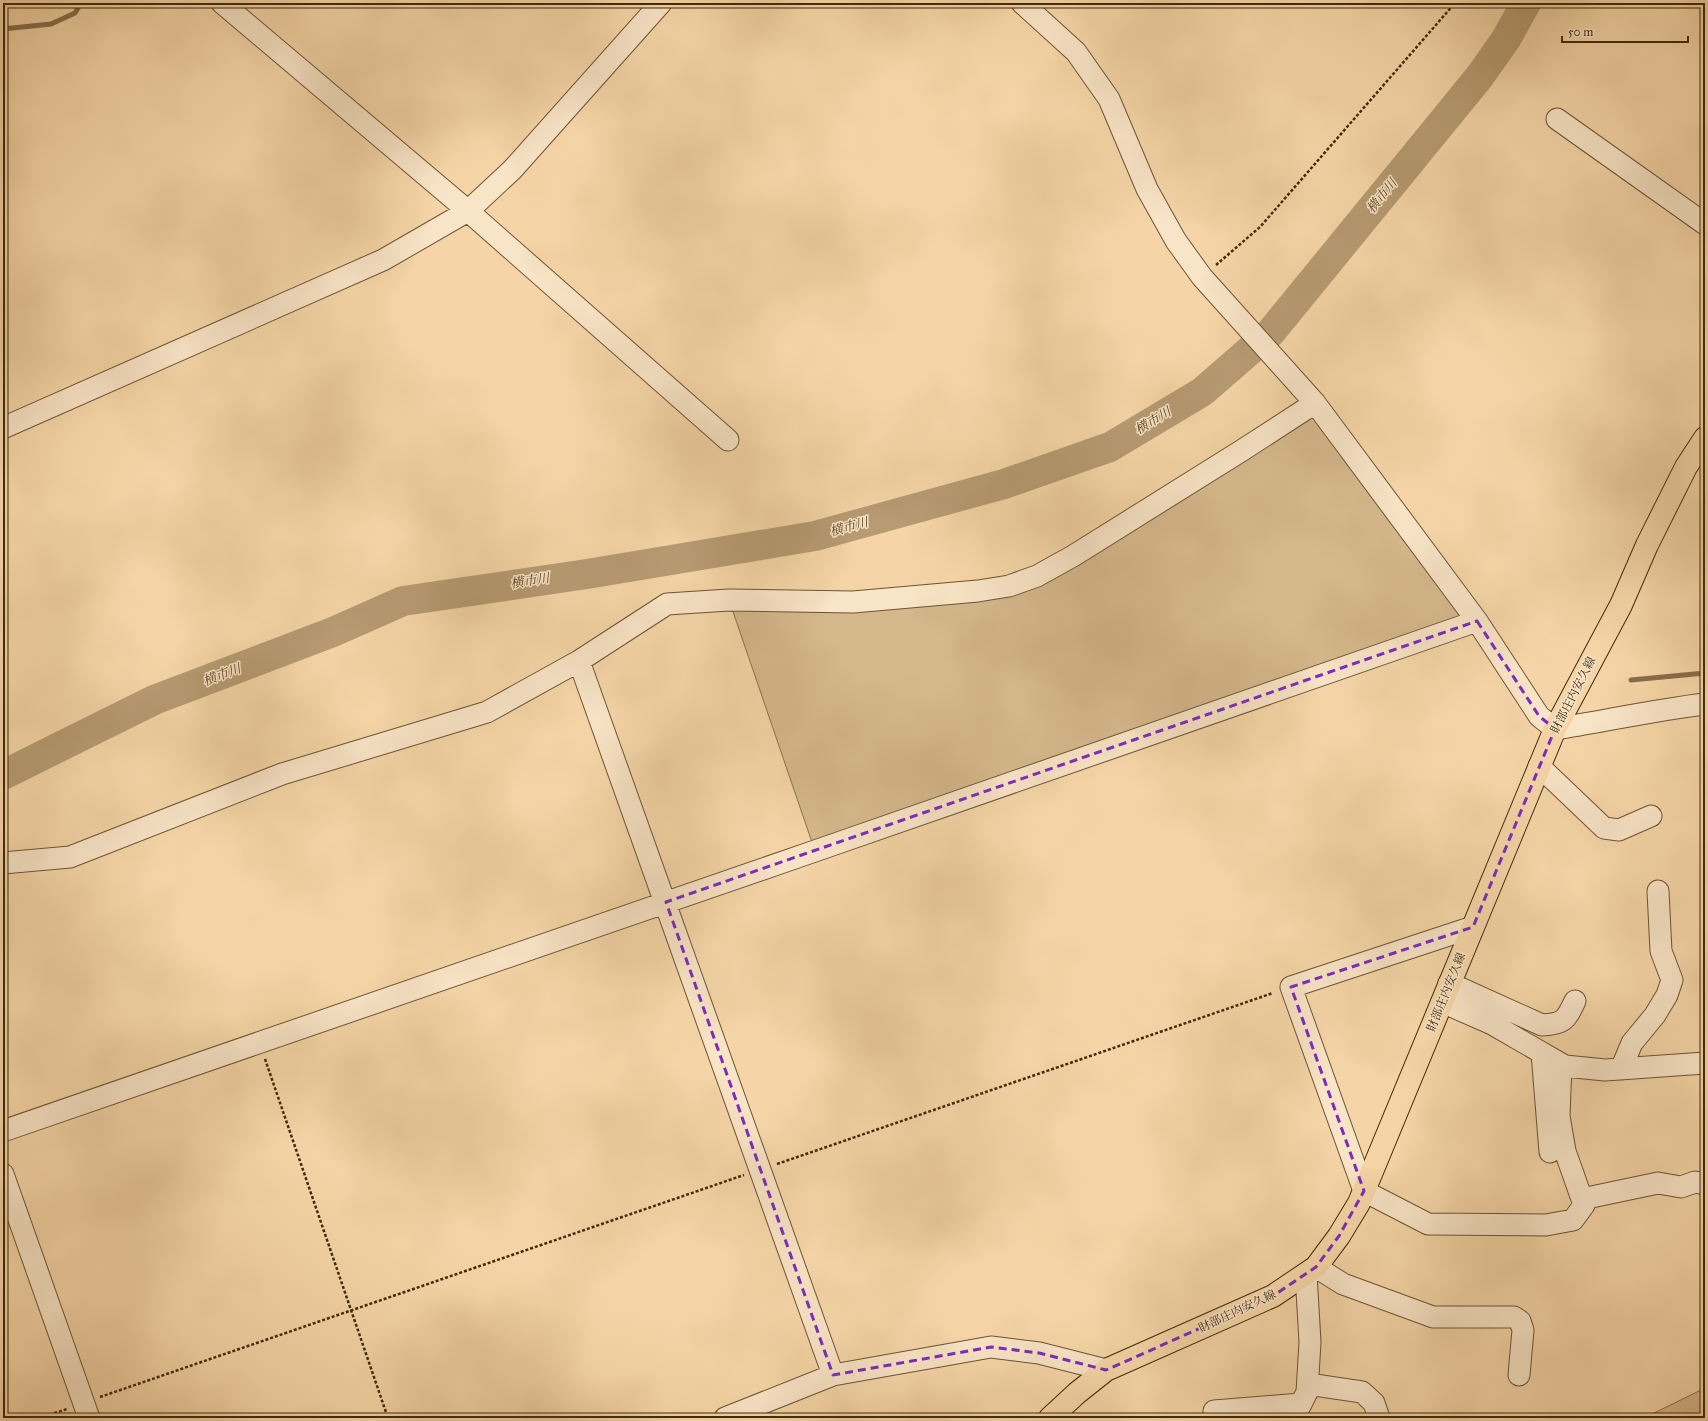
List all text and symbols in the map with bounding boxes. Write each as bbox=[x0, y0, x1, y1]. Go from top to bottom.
scale bar bbox=[1562, 18, 1688, 44]
text: 50 m bbox=[1568, 25, 1593, 39]
water label: 横市川 bbox=[1364, 174, 1402, 216]
water label: 横市川 bbox=[1132, 403, 1176, 438]
water label: 横市川 bbox=[828, 514, 872, 540]
water label: 横市川 bbox=[509, 570, 552, 592]
street label: 財部庄内安久線 bbox=[1548, 654, 1598, 736]
water label: 横市川 bbox=[201, 660, 245, 689]
street label: 財部庄内安久線 bbox=[1424, 950, 1468, 1034]
street label: 財部庄内安久線 bbox=[1196, 1287, 1278, 1335]

